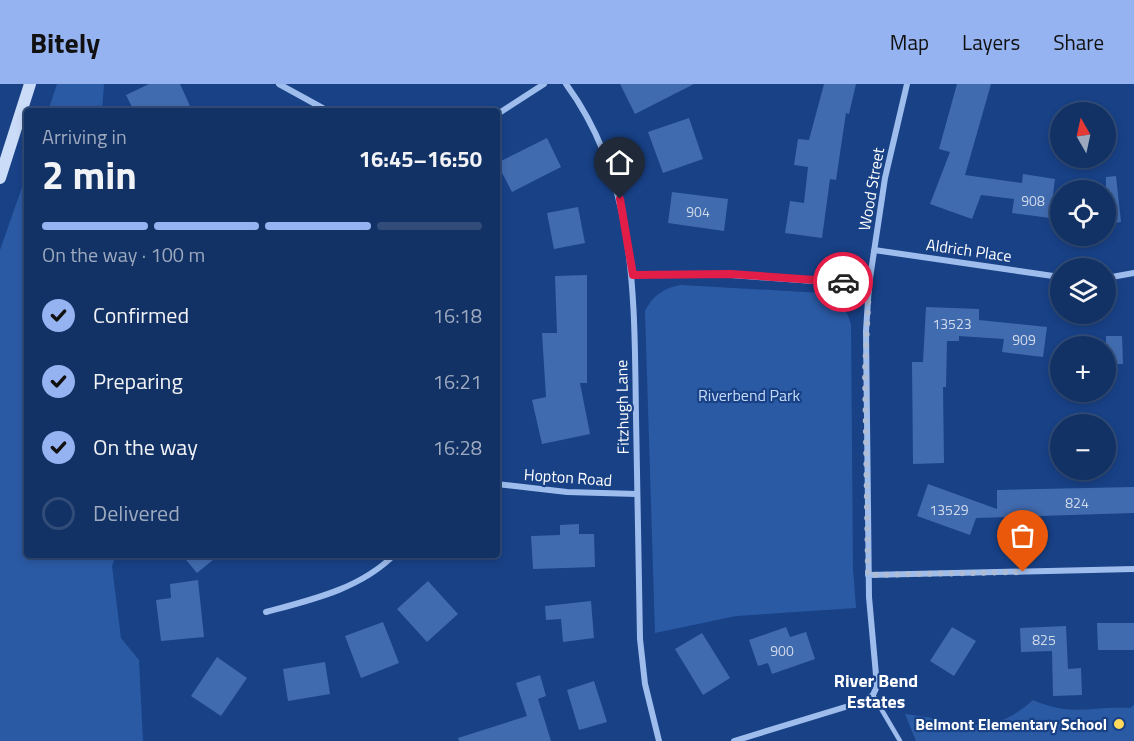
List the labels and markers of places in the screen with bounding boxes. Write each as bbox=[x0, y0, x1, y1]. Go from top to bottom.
pin bbox=[594, 137, 645, 199]
pin bbox=[997, 510, 1048, 572]
place label: Belmont Elementary School bbox=[915, 712, 1107, 736]
marker: Belmont Elementary School bbox=[1112, 717, 1126, 731]

